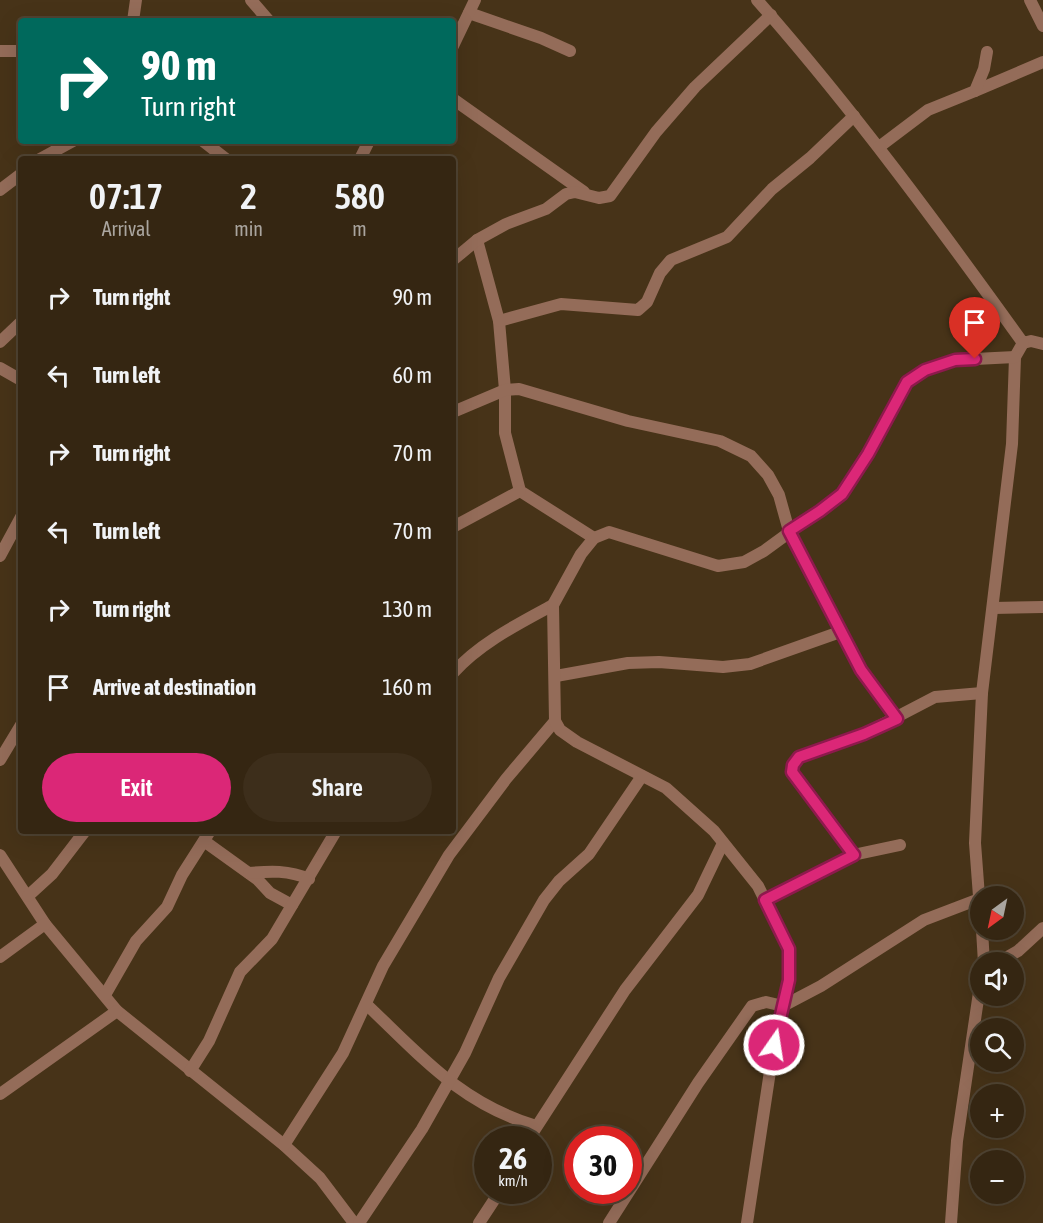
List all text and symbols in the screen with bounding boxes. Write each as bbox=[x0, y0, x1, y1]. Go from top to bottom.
text: 90 m bbox=[141, 41, 216, 89]
icon: right bbox=[42, 42, 120, 120]
text: Turn right bbox=[141, 91, 236, 122]
text: 07:17 bbox=[89, 175, 163, 217]
text: 2 bbox=[240, 175, 257, 217]
text: 580 bbox=[334, 175, 385, 217]
text: Arrival bbox=[102, 217, 151, 240]
text: min bbox=[234, 217, 263, 240]
text: m bbox=[352, 217, 367, 240]
icon: right bbox=[42, 281, 75, 314]
text: Turn right bbox=[93, 284, 170, 310]
text: 90 m bbox=[392, 284, 432, 310]
pin bbox=[949, 297, 1000, 359]
icon: arrive bbox=[958, 306, 991, 339]
icon: left bbox=[42, 359, 75, 392]
text: Turn left bbox=[93, 362, 160, 388]
text: 60 m bbox=[392, 362, 432, 388]
icon: right bbox=[42, 437, 75, 470]
text: Turn right bbox=[93, 440, 170, 466]
text: 70 m bbox=[392, 440, 432, 466]
icon: left bbox=[42, 515, 75, 548]
text: Turn left bbox=[93, 518, 160, 544]
text: 70 m bbox=[392, 518, 432, 544]
icon: right bbox=[42, 593, 75, 626]
text: Turn right bbox=[93, 596, 170, 622]
text: 130 m bbox=[382, 596, 432, 622]
icon: arrive bbox=[42, 671, 75, 704]
text: Arrive at destination bbox=[93, 674, 256, 700]
text: 160 m bbox=[382, 674, 432, 700]
button: Exit bbox=[42, 753, 231, 822]
button: Share bbox=[243, 753, 432, 822]
north arrow bbox=[970, 886, 1024, 940]
map controls bbox=[970, 886, 1024, 1204]
button: sound bbox=[970, 952, 1024, 1006]
position arrow bbox=[742, 1013, 806, 1077]
button: search bbox=[970, 1018, 1024, 1072]
button: + bbox=[970, 1084, 1024, 1138]
speed limit sign: 30 bbox=[564, 1126, 642, 1204]
text: 26 bbox=[499, 1141, 527, 1175]
button: − bbox=[970, 1150, 1024, 1204]
text: km/h bbox=[498, 1172, 528, 1189]

